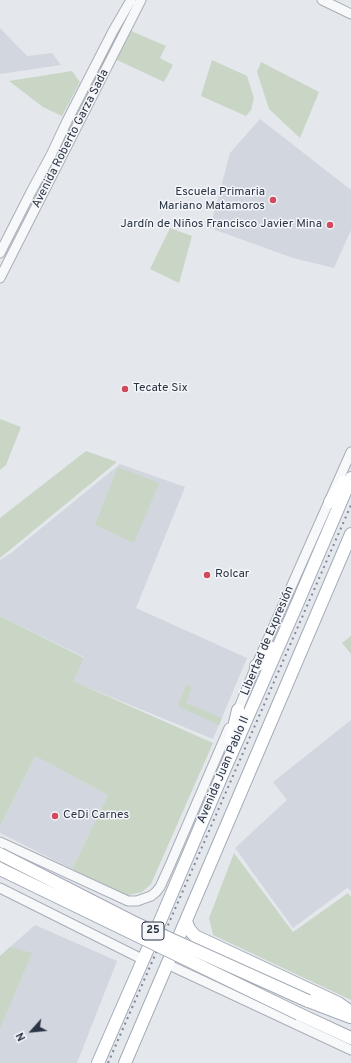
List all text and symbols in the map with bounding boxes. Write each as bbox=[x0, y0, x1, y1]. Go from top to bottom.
street label: Avenida Roberto Garza Sada bbox=[30, 67, 112, 211]
place label: Escuela Primaria Mariano Matamoros bbox=[159, 186, 265, 214]
marker: Escuela Primaria Mariano Matamoros bbox=[268, 195, 278, 205]
place label: Jardín de Niños Francisco Javier Mina bbox=[120, 218, 322, 232]
marker: Jardín de Niños Francisco Javier Mina bbox=[325, 220, 335, 230]
place label: Tecate Six bbox=[133, 382, 188, 396]
marker: Tecate Six bbox=[120, 384, 130, 394]
place label: Rolcar bbox=[215, 568, 250, 582]
marker: Rolcar bbox=[202, 570, 212, 580]
street label: Libertad de Expresión bbox=[238, 584, 298, 698]
street label: Avenida Juan Pablo II bbox=[195, 714, 253, 826]
place label: CeDi Carnes bbox=[63, 809, 129, 823]
marker: CeDi Carnes bbox=[50, 811, 60, 821]
road number: 25 bbox=[142, 922, 164, 940]
north arrow bbox=[12, 1011, 52, 1051]
text: N bbox=[13, 1030, 29, 1043]

